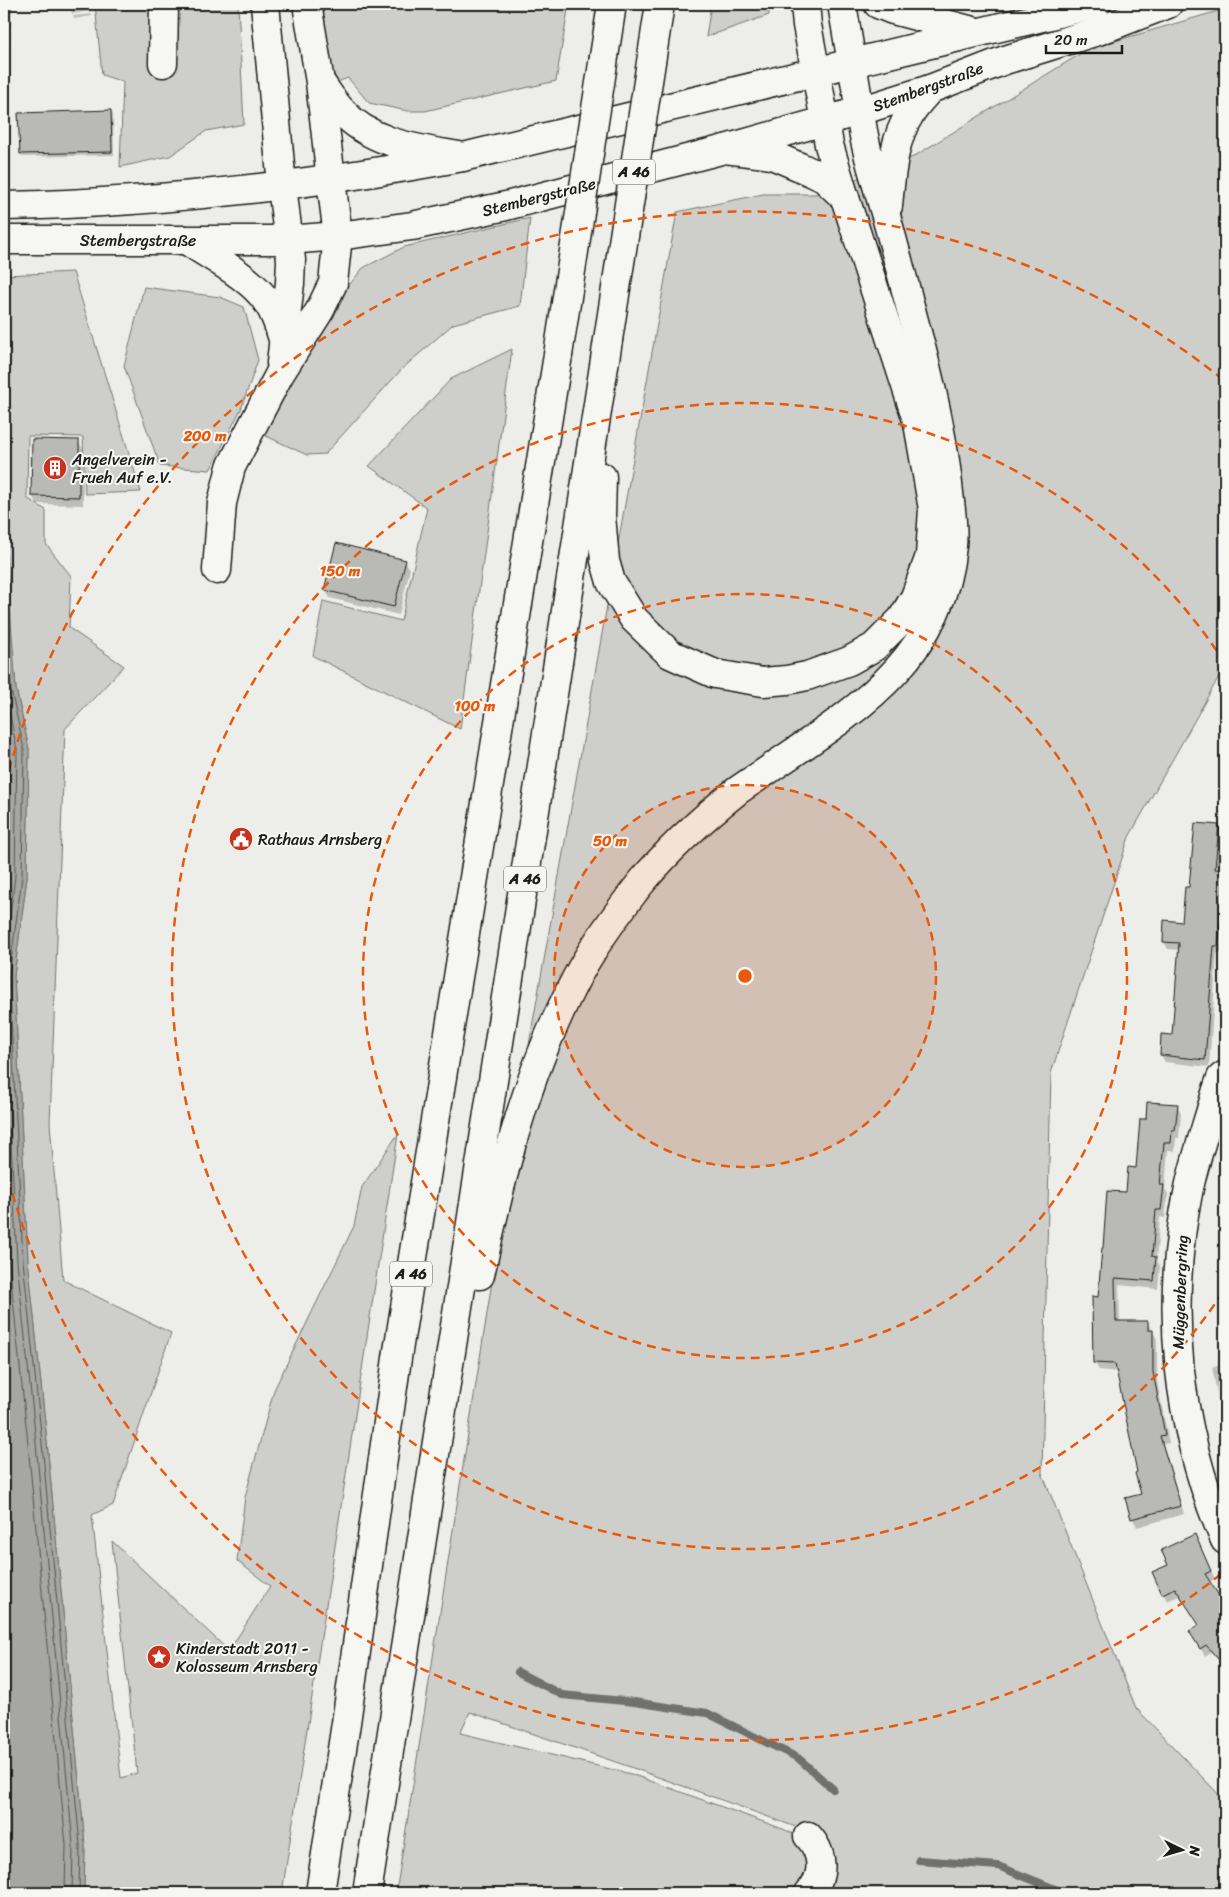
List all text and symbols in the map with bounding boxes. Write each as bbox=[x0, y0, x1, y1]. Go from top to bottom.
scale bar bbox=[1046, 22, 1123, 54]
text: 20 m bbox=[1054, 27, 1088, 53]
street label: Stembergstraße bbox=[868, 53, 988, 121]
road number: A 46 bbox=[613, 160, 655, 184]
street label: Stembergstraße bbox=[479, 169, 599, 225]
street label: Stembergstraße bbox=[80, 226, 196, 255]
text: 200 m bbox=[182, 423, 227, 449]
place label: Angelverein - Frueh Auf e.V. bbox=[71, 445, 173, 492]
building icon: Angelverein - Frueh Auf e.V. bbox=[42, 455, 68, 481]
text: 150 m bbox=[320, 558, 361, 584]
text: 100 m bbox=[455, 693, 496, 719]
place label: Rathaus Arnsberg bbox=[258, 825, 382, 854]
public building icon: Rathaus Arnsberg bbox=[228, 826, 254, 852]
text: 50 m bbox=[593, 828, 628, 854]
road number: A 46 bbox=[504, 866, 546, 892]
centre of rings bbox=[736, 967, 754, 985]
street label: Müggenbergring bbox=[1164, 1235, 1196, 1349]
road number: A 46 bbox=[390, 1262, 432, 1286]
place label: Kinderstadt 2011 - Kolosseum Arnsberg bbox=[176, 1634, 318, 1681]
place icon: Kinderstadt 2011 - Kolosseum Arnsberg bbox=[146, 1644, 172, 1670]
north arrow bbox=[1156, 1824, 1206, 1874]
text: N bbox=[1182, 1844, 1207, 1857]

